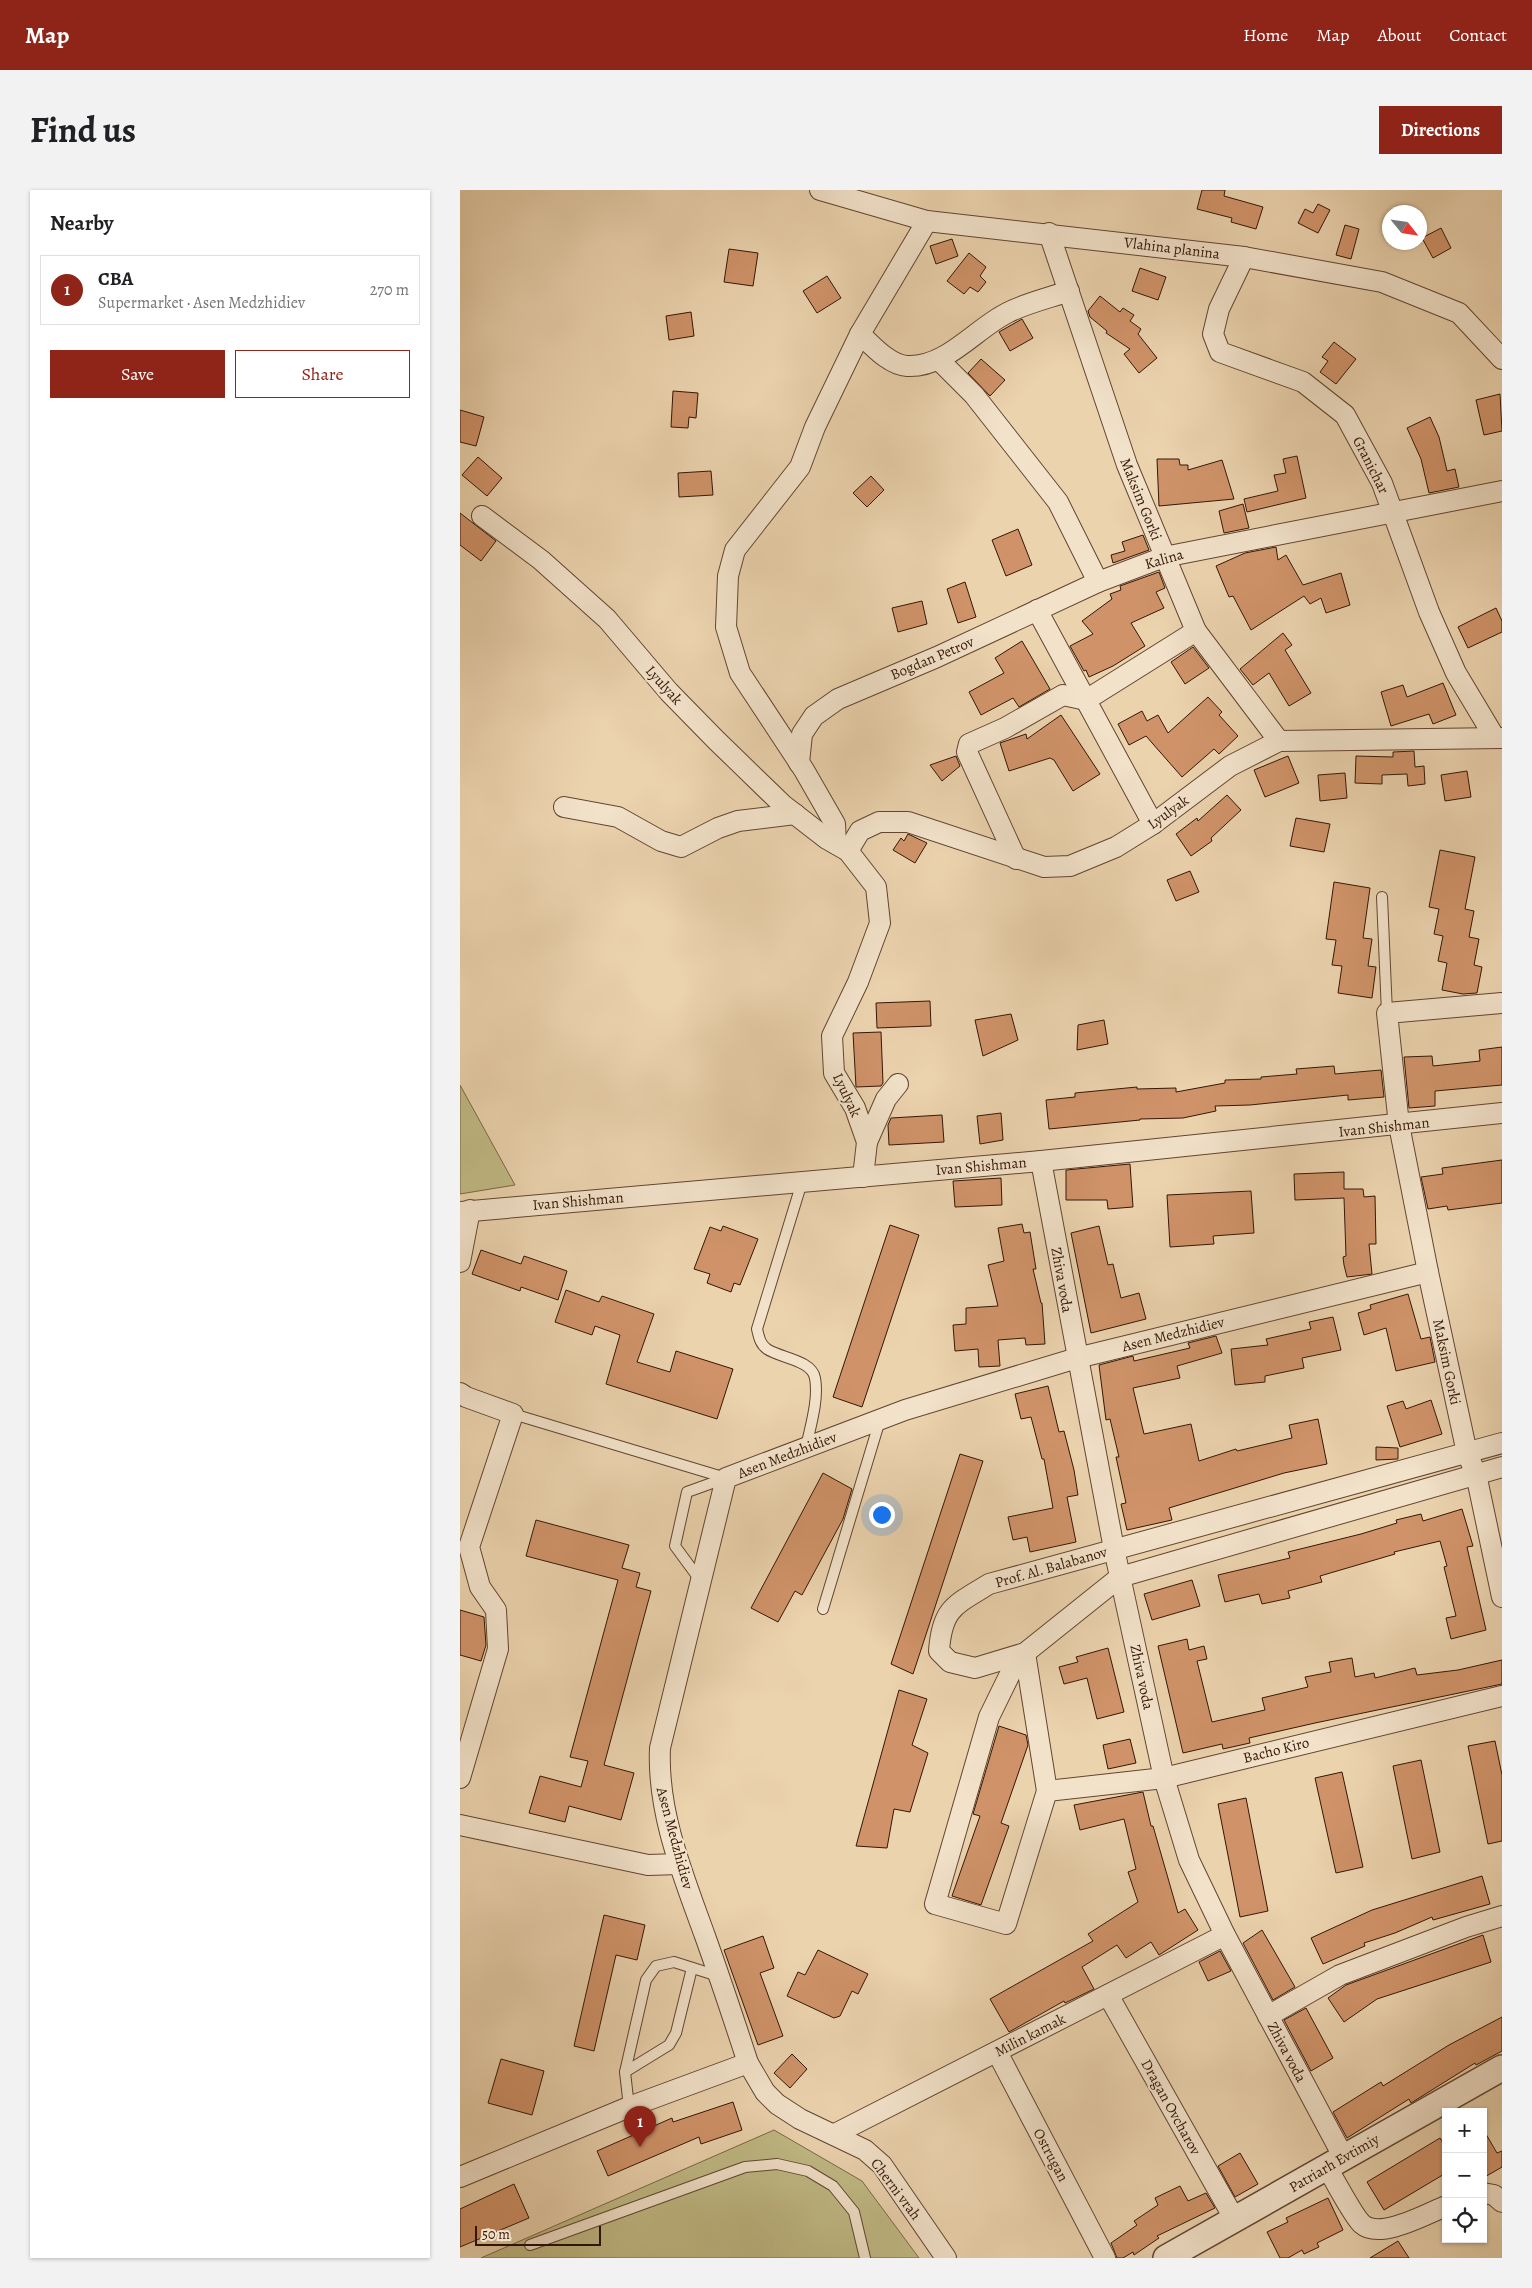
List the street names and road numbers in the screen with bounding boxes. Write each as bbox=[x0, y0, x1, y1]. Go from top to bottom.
street label: Vlahina planina bbox=[1122, 232, 1221, 264]
street label: Granichar bbox=[1348, 433, 1394, 497]
street label: Maksim Gorki bbox=[1115, 455, 1167, 543]
street label: Kalina bbox=[1142, 544, 1186, 574]
street label: Bogdan Petrov bbox=[887, 631, 977, 685]
street label: Lyulyak bbox=[641, 661, 687, 709]
street label: Lyulyak bbox=[1143, 790, 1193, 834]
street label: Lyulyak bbox=[828, 1070, 866, 1121]
street label: Ivan Shishman bbox=[1338, 1112, 1430, 1142]
street label: Ivan Shishman bbox=[935, 1152, 1027, 1180]
street label: Ivan Shishman bbox=[532, 1187, 624, 1215]
street label: Zhiva voda bbox=[1046, 1246, 1078, 1314]
street label: Asen Medzhidiev bbox=[1119, 1312, 1227, 1357]
street label: Maksim Gorki bbox=[1428, 1317, 1466, 1407]
street label: Asen Medzhidiev bbox=[734, 1427, 840, 1483]
street label: Prof. Al. Balabanov bbox=[993, 1541, 1110, 1593]
street label: Zhiva voda bbox=[1125, 1643, 1159, 1711]
street label: Bacho Kiro bbox=[1241, 1732, 1311, 1768]
street label: Asen Medzhidiev bbox=[652, 1784, 698, 1891]
street label: Milin kamak bbox=[991, 2008, 1069, 2061]
street label: Zhiva voda bbox=[1263, 2018, 1311, 2086]
street label: Dragan Ovcharov bbox=[1136, 2056, 1206, 2159]
street label: Ostrugan bbox=[1029, 2125, 1073, 2185]
street label: Patriarh Evtimiy bbox=[1285, 2129, 1383, 2197]
street label: Cherni vrah bbox=[866, 2154, 926, 2224]

